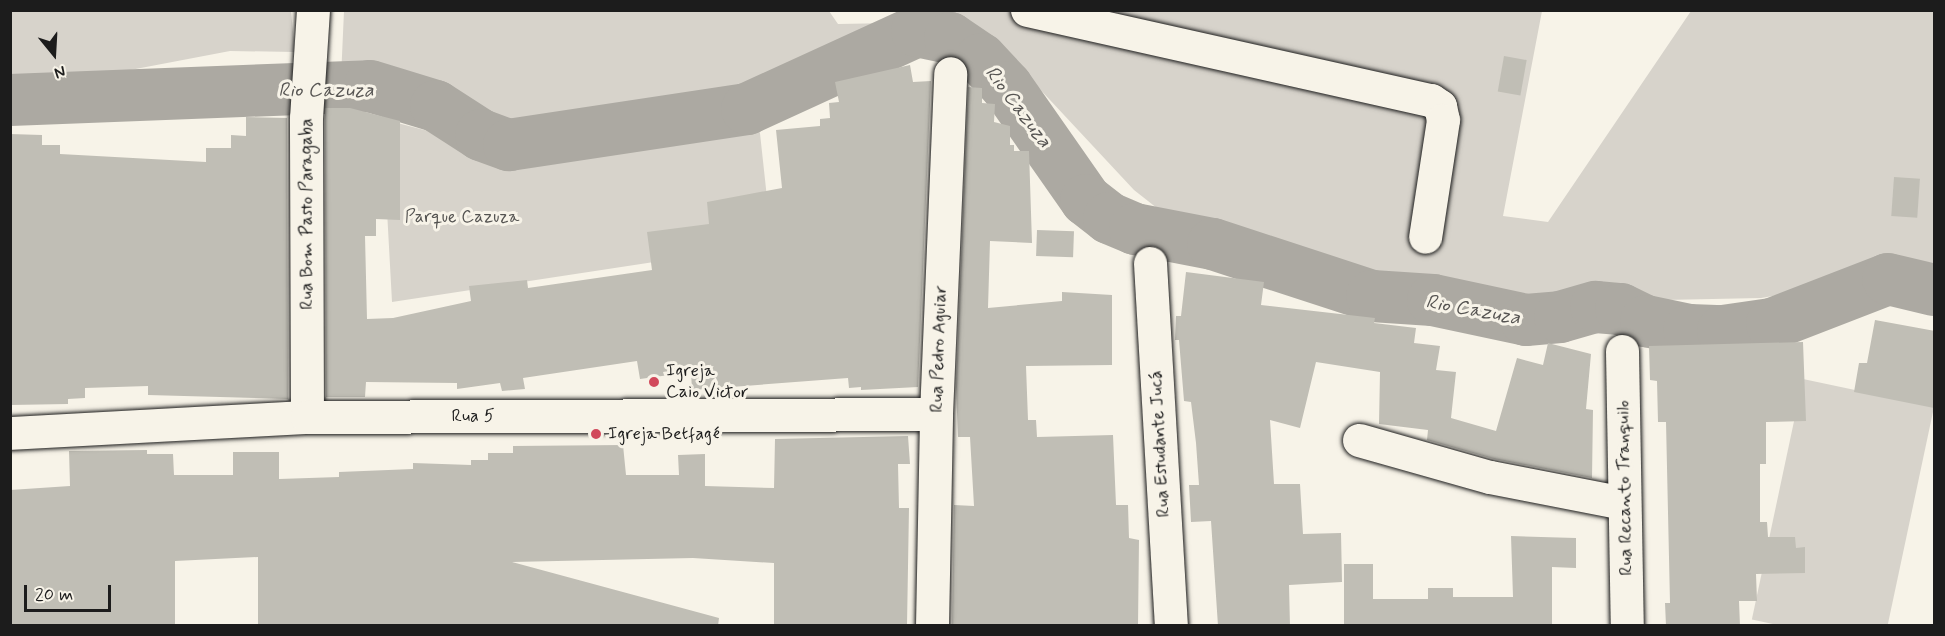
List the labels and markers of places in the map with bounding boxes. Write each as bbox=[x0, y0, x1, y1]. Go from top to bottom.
place label: Igreja Caio Victor bbox=[666, 361, 748, 404]
marker: Igreja Caio Victor bbox=[647, 375, 661, 389]
place label: Igreja Betfagé bbox=[608, 423, 720, 445]
marker: Igreja Betfagé bbox=[589, 427, 603, 441]

